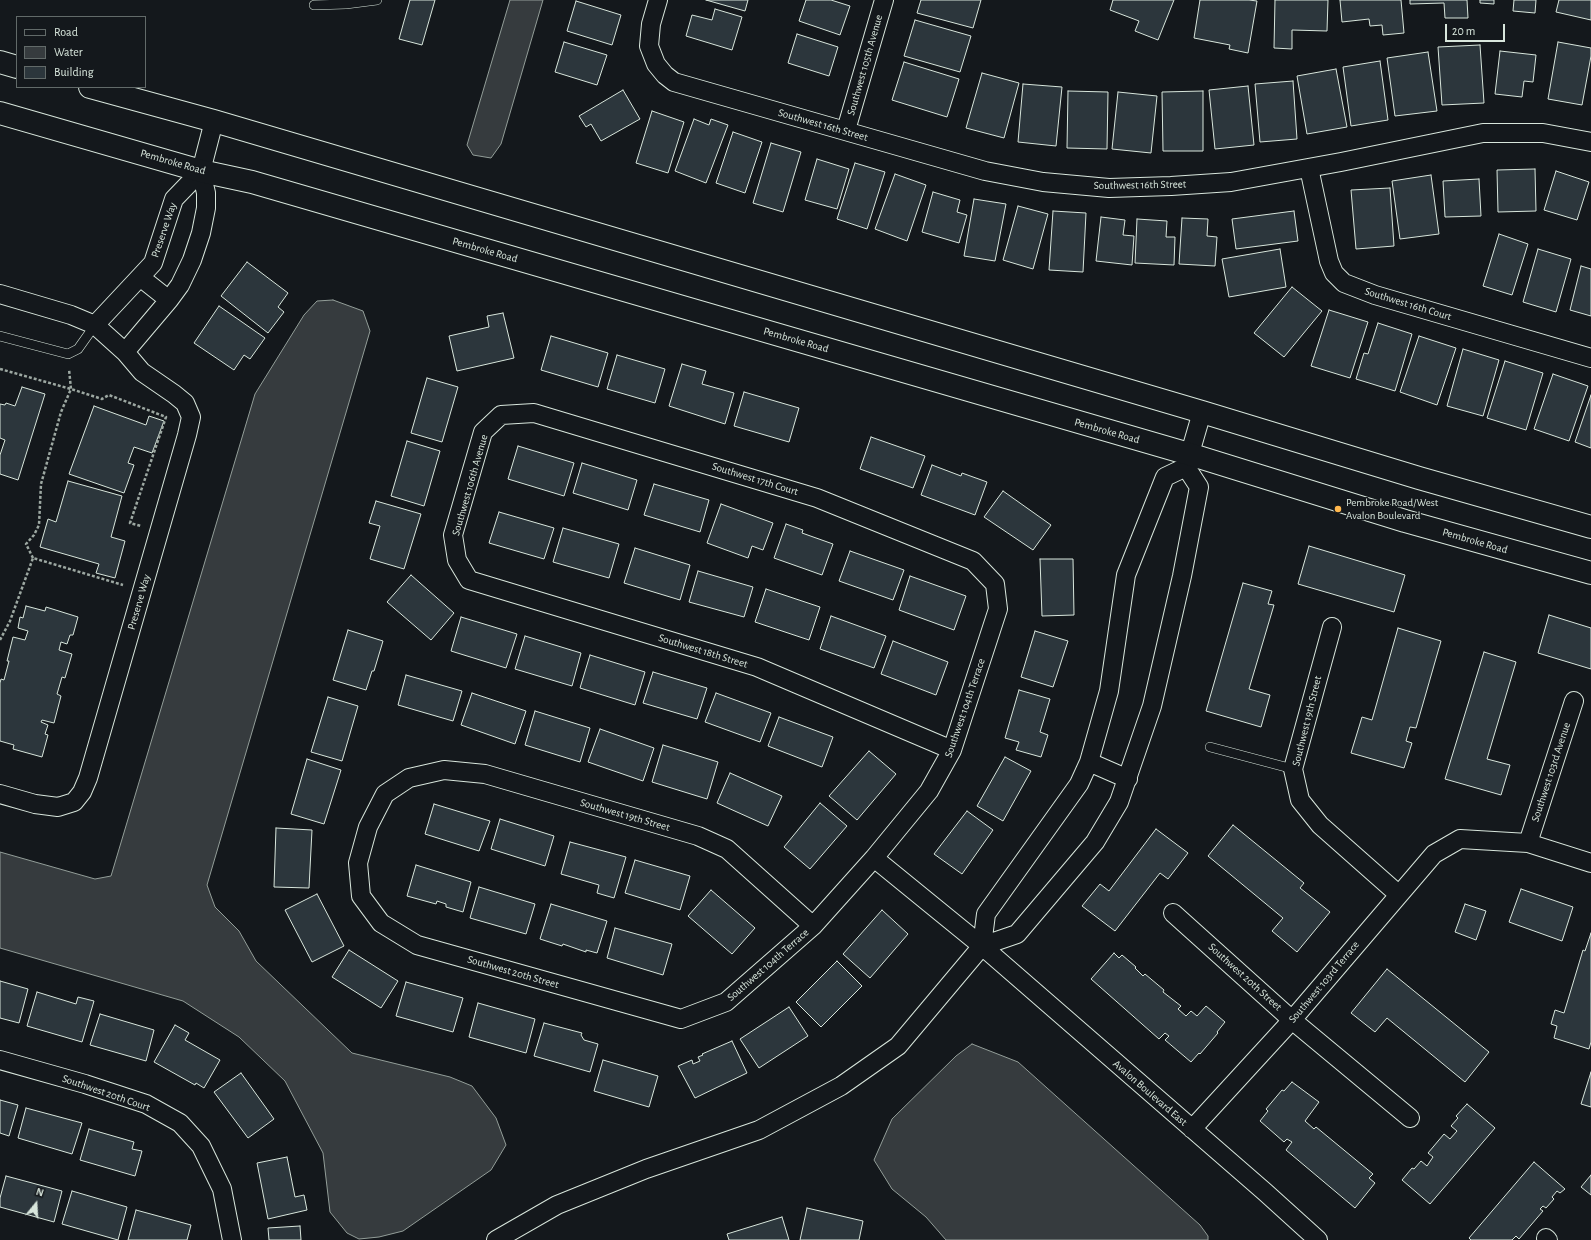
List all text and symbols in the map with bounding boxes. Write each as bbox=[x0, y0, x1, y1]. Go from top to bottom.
street label: Southwest 105th Avenue bbox=[844, 13, 886, 117]
legend bbox=[16, 16, 146, 88]
scale bar bbox=[1447, 16, 1507, 42]
text: 20 m bbox=[1452, 25, 1475, 37]
text: Road bbox=[54, 26, 78, 38]
text: Water bbox=[54, 46, 83, 58]
text: Building bbox=[54, 66, 94, 78]
street label: Southwest 16th Street bbox=[777, 106, 869, 144]
street label: Pembroke Road bbox=[139, 146, 207, 178]
street label: Southwest 16th Street bbox=[1094, 178, 1186, 192]
street label: Preserve Way bbox=[148, 201, 180, 259]
street label: Pembroke Road bbox=[451, 234, 519, 266]
street label: Southwest 16th Court bbox=[1363, 285, 1453, 323]
street label: Pembroke Road bbox=[762, 324, 830, 356]
street label: Pembroke Road bbox=[1073, 415, 1141, 447]
street label: Southwest 106th Avenue bbox=[449, 433, 491, 537]
street label: Southwest 17th Court bbox=[710, 460, 800, 498]
place label: Pembroke Road/West Avalon Boulevard bbox=[1346, 496, 1438, 522]
marker: Pembroke Road/West Avalon Boulevard bbox=[1333, 504, 1343, 514]
street label: Pembroke Road bbox=[1441, 525, 1509, 557]
street label: Preserve Way bbox=[125, 573, 153, 631]
street label: Southwest 18th Street bbox=[657, 631, 749, 671]
street label: Southwest 104th Terrace bbox=[942, 657, 988, 759]
street label: Southwest 19th Street bbox=[1289, 674, 1325, 768]
street label: Southwest 103rd Avenue bbox=[1529, 721, 1573, 823]
street label: Southwest 19th Street bbox=[579, 796, 671, 834]
street label: Southwest 104th Terrace bbox=[725, 926, 811, 1004]
street label: Southwest 103rd Terrace bbox=[1286, 938, 1362, 1026]
street label: Southwest 20th Street bbox=[1205, 940, 1285, 1014]
street label: Southwest 20th Street bbox=[466, 953, 560, 991]
street label: Avalon Boulevard East bbox=[1110, 1057, 1190, 1129]
street label: Southwest 20th Court bbox=[60, 1072, 152, 1114]
north arrow bbox=[16, 1184, 56, 1224]
text: N bbox=[35, 1186, 45, 1199]

